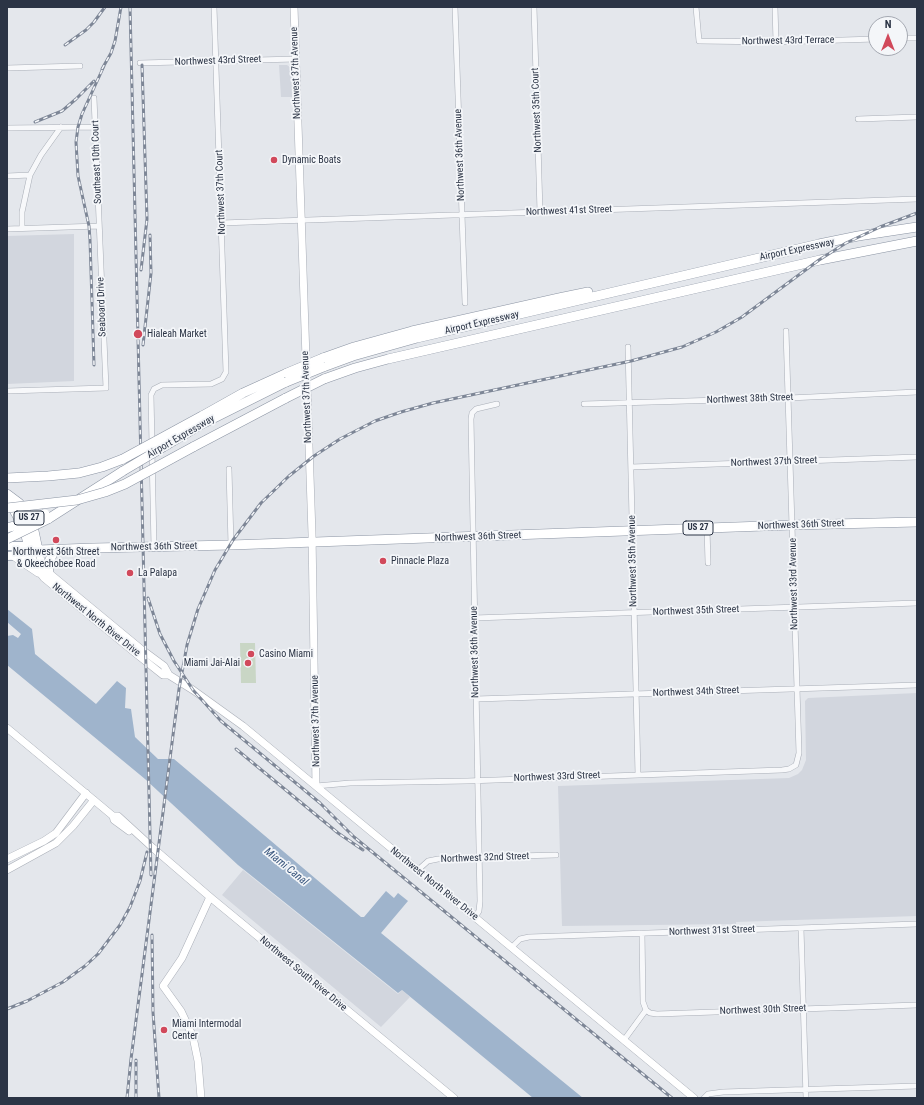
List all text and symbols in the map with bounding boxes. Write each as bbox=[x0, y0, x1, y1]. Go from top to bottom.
north arrow bbox=[868, 16, 908, 56]
text: N bbox=[885, 18, 891, 31]
street label: Northwest 37th Avenue bbox=[288, 27, 304, 119]
street label: Northwest 43rd Terrace bbox=[742, 34, 834, 48]
street label: Northwest 43rd Street bbox=[174, 53, 262, 69]
street label: Northwest 35th Court bbox=[530, 67, 544, 153]
street label: Northwest 36th Avenue bbox=[452, 109, 468, 201]
street label: Southeast 10th Court bbox=[90, 120, 104, 204]
street label: Northwest 37th Court bbox=[214, 149, 228, 235]
place label: Dynamic Boats bbox=[282, 154, 341, 166]
marker: Dynamic Boats bbox=[269, 155, 279, 165]
street label: Northwest 41st Street bbox=[526, 203, 612, 219]
street label: Airport Expressway bbox=[759, 236, 835, 264]
street label: Seaboard Drive bbox=[95, 277, 109, 337]
street label: Airport Expressway bbox=[444, 309, 520, 337]
marker: Hialeah Market bbox=[132, 328, 144, 340]
place label: Hialeah Market bbox=[147, 328, 207, 340]
street label: Northwest 37th Avenue bbox=[299, 351, 315, 443]
street label: Northwest 38th Street bbox=[706, 391, 794, 407]
street label: Airport Expressway bbox=[145, 413, 217, 461]
street label: Northwest 37th Street bbox=[730, 454, 818, 470]
road number: US 27 bbox=[14, 511, 44, 525]
street label: Northwest 35th Avenue bbox=[626, 515, 640, 607]
street label: Northwest 36th Street bbox=[757, 517, 845, 533]
road number: US 27 bbox=[683, 521, 713, 535]
street label: Northwest 36th Street bbox=[434, 529, 522, 545]
marker: Northwest 36th Street & Okeechobee Road bbox=[51, 535, 61, 545]
street label: Northwest 33rd Avenue bbox=[787, 538, 801, 630]
street label: Northwest 36th Street bbox=[111, 540, 197, 554]
place label: Northwest 36th Street & Okeechobee Road bbox=[13, 546, 99, 570]
place label: Pinnacle Plaza bbox=[391, 555, 449, 567]
marker: Pinnacle Plaza bbox=[378, 556, 388, 566]
place label: La Palapa bbox=[138, 567, 177, 579]
marker: La Palapa bbox=[125, 568, 135, 578]
street label: Northwest North River Drive bbox=[50, 581, 142, 659]
street label: Northwest 35th Street bbox=[652, 603, 740, 619]
street label: Northwest 36th Avenue bbox=[468, 606, 482, 698]
place label: Casino Miami bbox=[259, 648, 313, 660]
marker: Casino Miami bbox=[246, 649, 256, 659]
place label: Miami Jai-Alai bbox=[184, 657, 240, 669]
marker: Miami Jai-Alai bbox=[243, 658, 253, 668]
street label: Northwest 37th Avenue bbox=[309, 675, 323, 767]
street label: Northwest 34th Street bbox=[652, 684, 740, 700]
street label: Northwest 33rd Street bbox=[513, 769, 601, 785]
water label: Miami Canal bbox=[261, 845, 311, 889]
street label: Northwest North River Drive bbox=[388, 845, 480, 923]
street label: Northwest 32nd Street bbox=[440, 850, 530, 866]
street label: Northwest 31st Street bbox=[669, 923, 755, 939]
street label: Northwest South River Drive bbox=[257, 934, 349, 1014]
street label: Northwest 30th Street bbox=[719, 1002, 807, 1018]
place label: Miami Intermodal Center bbox=[172, 1018, 241, 1042]
marker: Miami Intermodal Center bbox=[159, 1025, 169, 1035]

